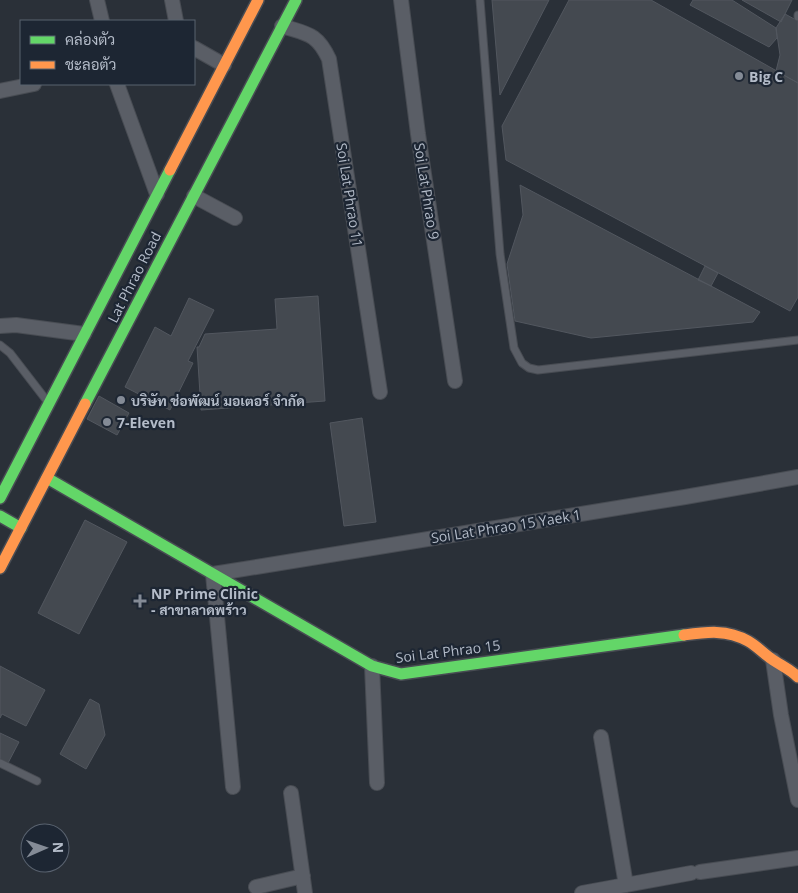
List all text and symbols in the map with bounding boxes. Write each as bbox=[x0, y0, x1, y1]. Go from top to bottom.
legend bbox=[20, 20, 195, 85]
text: คล่องตัว bbox=[65, 29, 115, 49]
text: ชะลอตัว bbox=[65, 54, 116, 74]
place label: Big C bbox=[749, 67, 783, 86]
marker: Big C bbox=[733, 70, 745, 82]
street label: Soi Lat Phrao 11 bbox=[332, 141, 368, 249]
street label: Soi Lat Phrao 9 bbox=[410, 141, 444, 241]
street label: Lat Phrao Road bbox=[103, 228, 165, 326]
place label: บริษัท ช่อพัฒน์ มอเตอร์ จำกัด bbox=[131, 391, 305, 410]
marker: บริษัท ช่อพัฒน์ มอเตอร์ จำกัด bbox=[115, 394, 127, 406]
place label: 7-Eleven bbox=[117, 413, 175, 432]
marker: 7-Eleven bbox=[101, 416, 113, 428]
street label: Soi Lat Phrao 15 Yaek 1 bbox=[430, 505, 582, 547]
place label: NP Prime Clinic - สาขาลาดพร้าว bbox=[151, 584, 258, 619]
marker: NP Prime Clinic - สาขาลาดพร้าว bbox=[133, 594, 147, 608]
street label: Soi Lat Phrao 15 bbox=[394, 635, 502, 667]
north arrow bbox=[20, 823, 70, 873]
text: N bbox=[49, 842, 68, 854]

